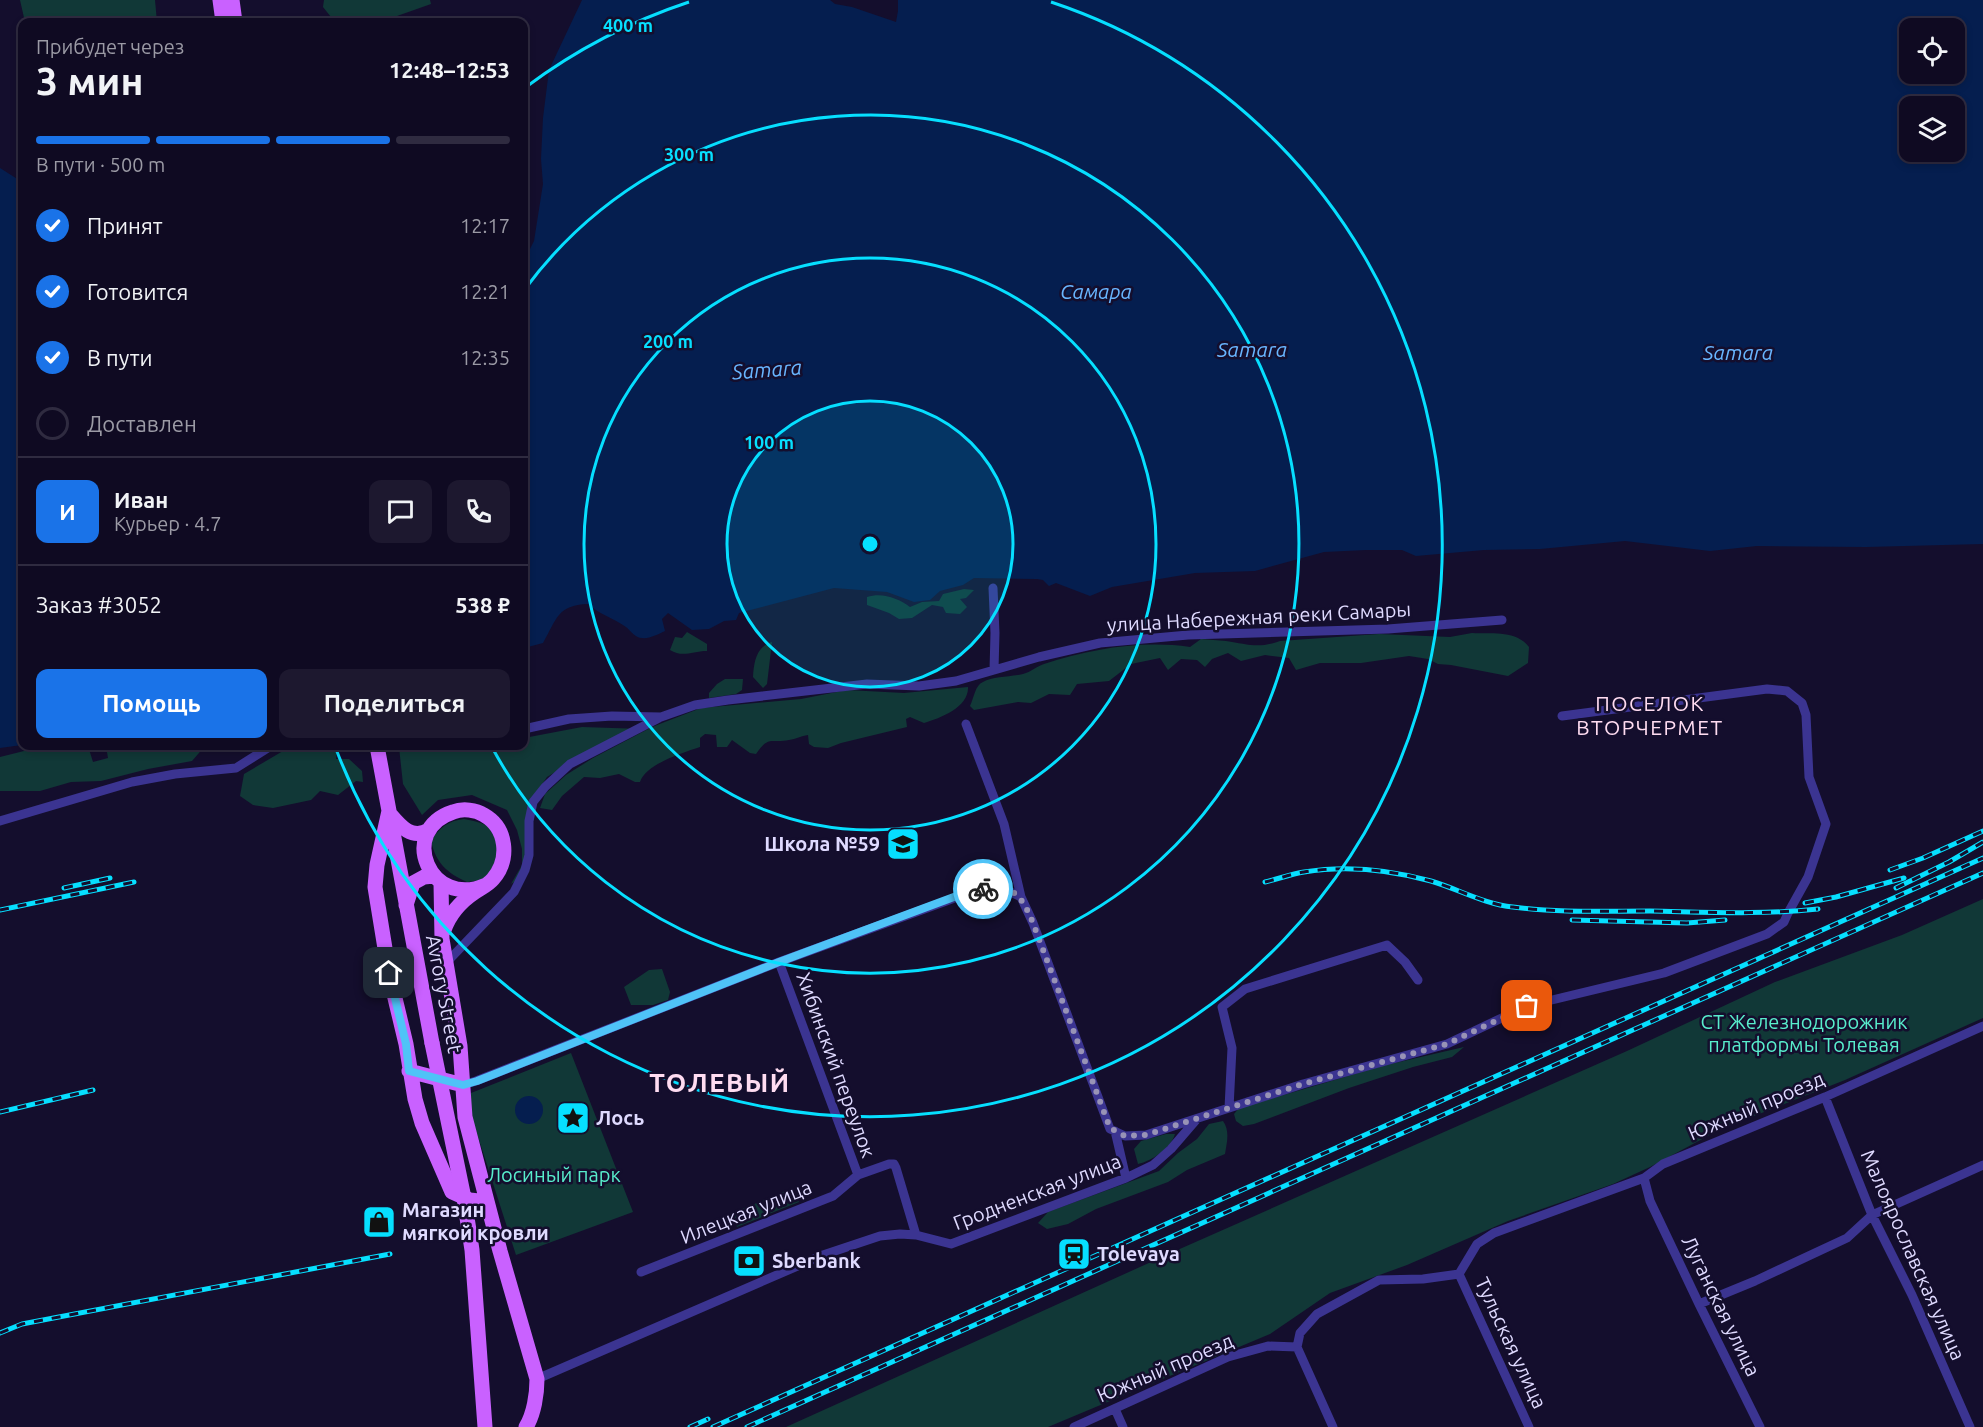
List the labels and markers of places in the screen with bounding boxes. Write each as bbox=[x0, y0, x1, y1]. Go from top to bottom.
centre of rings bbox=[860, 534, 880, 554]
school or university icon: Школа №59 bbox=[885, 826, 921, 862]
place label: Школа №59 bbox=[764, 832, 880, 855]
pin bbox=[363, 947, 414, 998]
pin bbox=[1501, 980, 1552, 1031]
place icon: Лось bbox=[555, 1100, 591, 1136]
place label: Лось bbox=[596, 1106, 644, 1129]
place label: Магазин мягкой кровли bbox=[402, 1198, 549, 1244]
shop icon: Магазин мягкой кровли bbox=[361, 1204, 397, 1240]
station icon: Tolevaya bbox=[1056, 1236, 1092, 1272]
place label: Tolevaya bbox=[1097, 1242, 1180, 1265]
bank icon: Sberbank bbox=[731, 1243, 767, 1279]
place label: Sberbank bbox=[772, 1249, 861, 1272]

